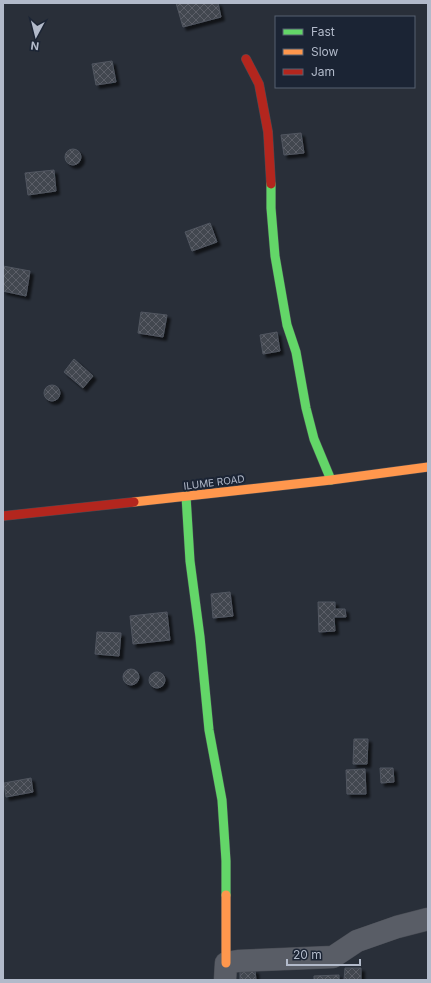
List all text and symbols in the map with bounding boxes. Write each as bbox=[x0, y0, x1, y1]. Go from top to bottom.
north arrow bbox=[16, 16, 56, 56]
legend bbox=[275, 16, 415, 88]
text: Fast bbox=[311, 24, 335, 39]
text: N bbox=[30, 38, 40, 53]
text: Slow bbox=[311, 44, 339, 59]
text: Jam bbox=[311, 64, 335, 79]
street label: ILUME ROAD bbox=[183, 472, 245, 492]
scale bar bbox=[287, 941, 360, 967]
text: 20 m bbox=[293, 947, 322, 962]

